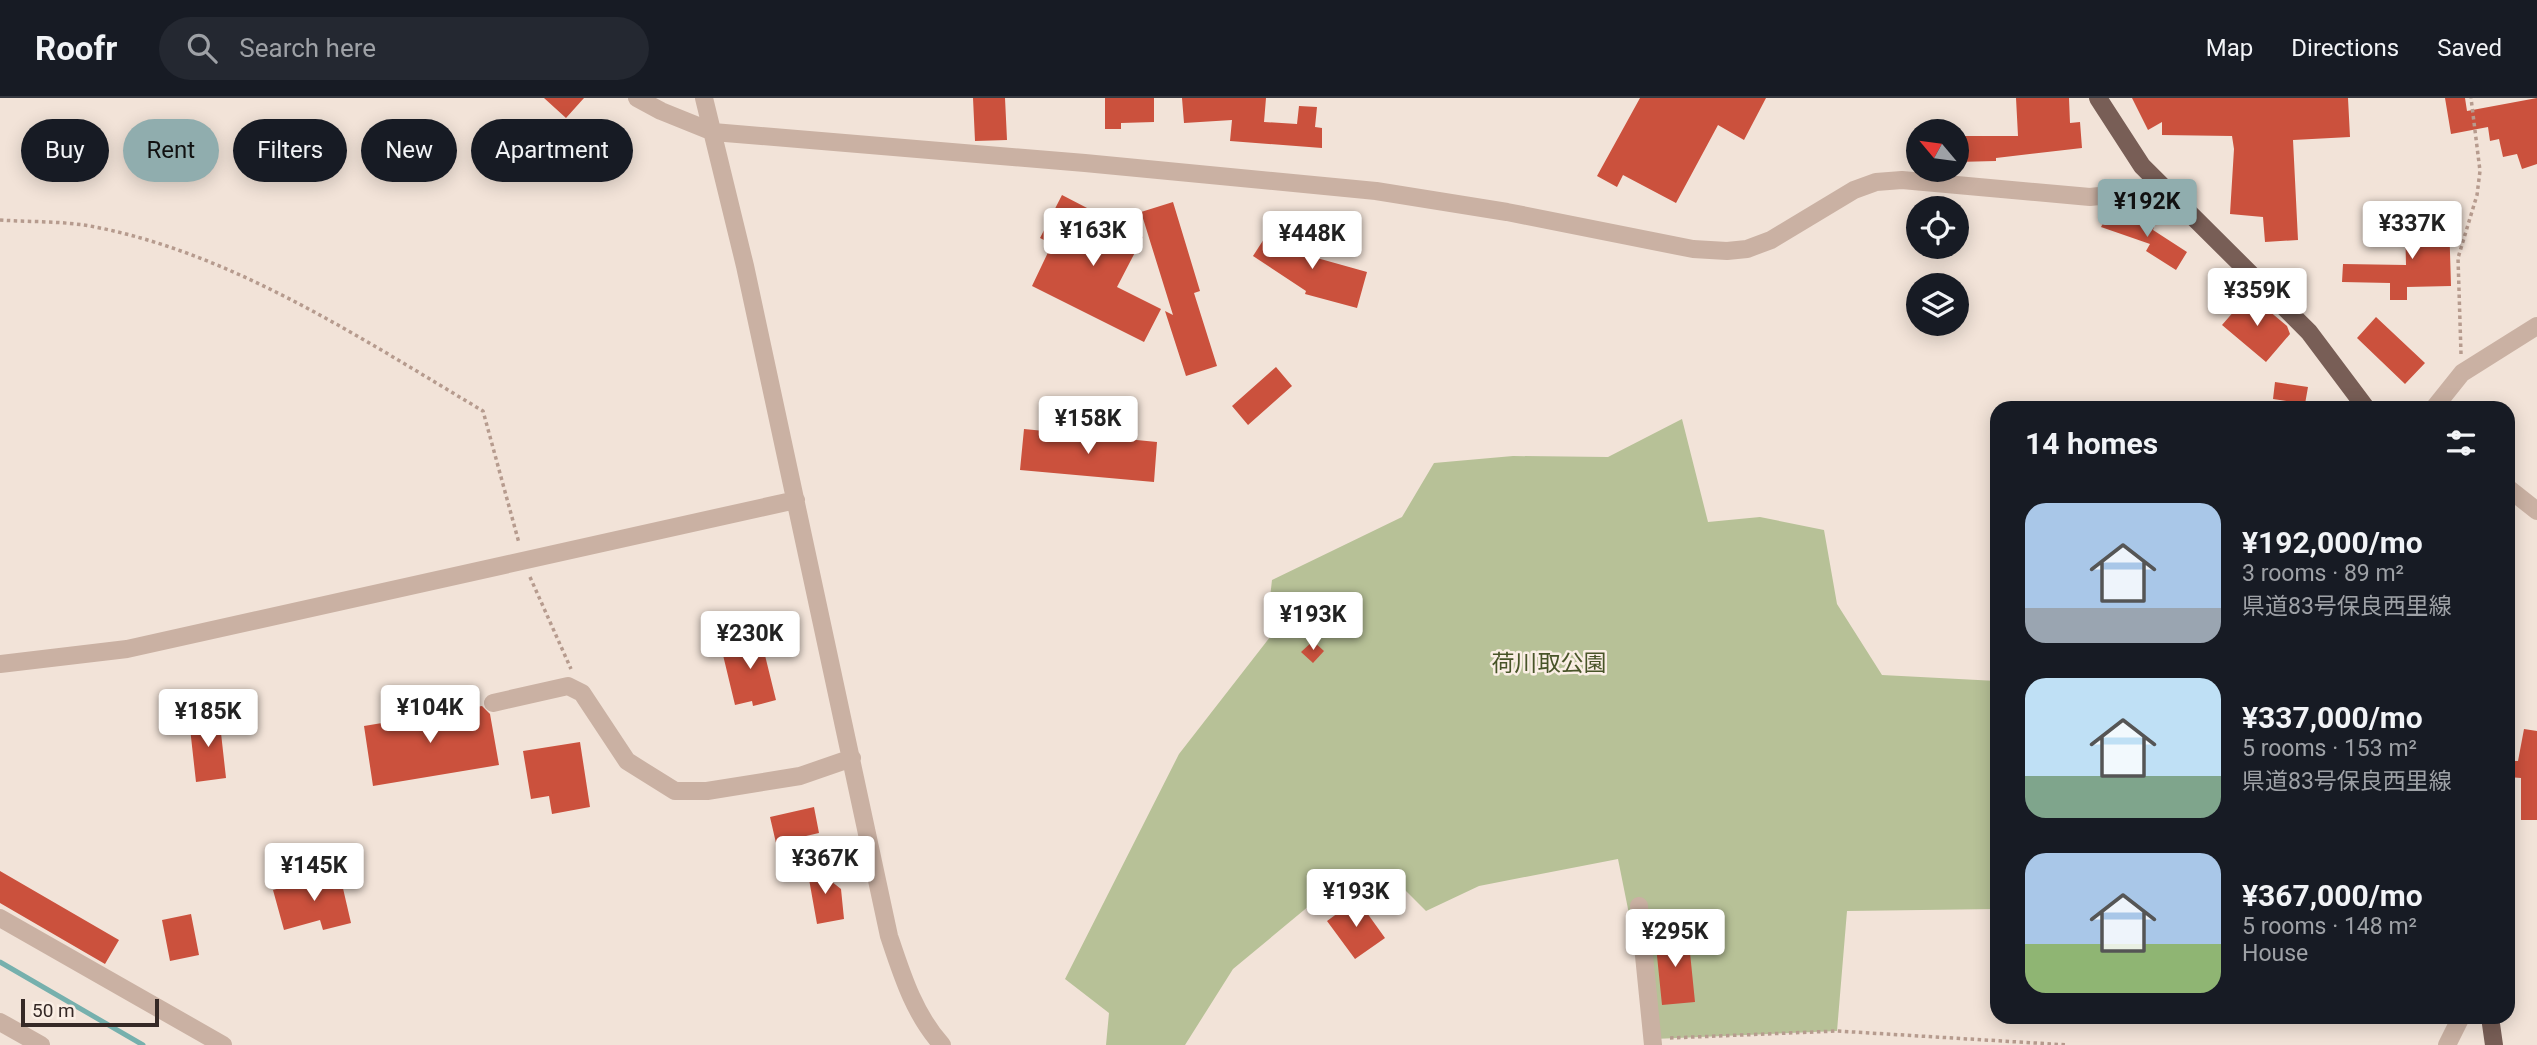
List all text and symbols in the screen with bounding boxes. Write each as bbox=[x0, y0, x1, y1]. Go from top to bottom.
search box bbox=[159, 17, 649, 80]
text: Roofr bbox=[35, 29, 117, 68]
icon: search bbox=[183, 29, 221, 67]
text: Search here bbox=[239, 33, 376, 63]
text: Map bbox=[2206, 34, 2253, 62]
text: Directions bbox=[2291, 34, 2399, 62]
text: Saved bbox=[2437, 34, 2502, 62]
chip: Buy bbox=[21, 119, 109, 182]
chip: Rent bbox=[123, 119, 219, 182]
chip: Filters bbox=[233, 119, 347, 182]
chip: New bbox=[361, 119, 457, 182]
chip: Apartment bbox=[471, 119, 633, 182]
north arrow bbox=[1906, 119, 1969, 182]
map controls bbox=[1906, 119, 1969, 336]
pin: ¥192K bbox=[2098, 180, 2196, 239]
text: ¥192K bbox=[2114, 188, 2180, 215]
button: locate bbox=[1906, 196, 1969, 259]
pin: ¥337K bbox=[2363, 202, 2461, 261]
pin: ¥163K bbox=[1044, 208, 1142, 268]
text: ¥337K bbox=[2379, 210, 2445, 237]
pin: ¥448K bbox=[1263, 212, 1361, 271]
text: ¥163K bbox=[1060, 217, 1126, 244]
text: ¥448K bbox=[1279, 220, 1345, 247]
pin: ¥359K bbox=[2208, 268, 2306, 328]
button: layers bbox=[1906, 273, 1969, 336]
text: ¥359K bbox=[2224, 277, 2290, 304]
pin: ¥158K bbox=[1039, 396, 1137, 456]
text: ¥158K bbox=[1055, 405, 1121, 432]
icon: filters bbox=[2442, 424, 2480, 462]
text: 14 homes bbox=[2025, 426, 2158, 461]
text: ¥192,000/mo bbox=[2242, 525, 2423, 560]
icon: home bbox=[2081, 531, 2165, 615]
text: 3 rooms · 89 m² bbox=[2242, 560, 2404, 587]
pin: ¥193K bbox=[1264, 592, 1362, 652]
text: 県道83号保良西里線 bbox=[2242, 593, 2452, 620]
text: ¥193K bbox=[1280, 601, 1346, 628]
pin: ¥230K bbox=[701, 612, 799, 671]
text: ¥230K bbox=[717, 620, 783, 647]
park label: 荷川取公園 bbox=[1492, 650, 1607, 677]
pin: ¥104K bbox=[381, 686, 479, 745]
pin: ¥185K bbox=[159, 690, 257, 749]
text: ¥104K bbox=[397, 694, 463, 721]
text: ¥185K bbox=[175, 698, 241, 725]
text: ¥337,000/mo bbox=[2242, 700, 2423, 735]
icon: home bbox=[2081, 706, 2165, 790]
text: 5 rooms · 153 m² bbox=[2242, 735, 2417, 762]
text: 県道83号保良西里線 bbox=[2242, 768, 2452, 795]
pin: ¥367K bbox=[776, 836, 874, 896]
pin: ¥145K bbox=[265, 844, 363, 903]
text: ¥367K bbox=[792, 845, 858, 872]
text: ¥145K bbox=[281, 852, 347, 879]
pin: ¥193K bbox=[1307, 870, 1405, 929]
text: ¥193K bbox=[1323, 878, 1389, 905]
text: ¥367,000/mo bbox=[2242, 878, 2423, 913]
icon: home bbox=[2081, 881, 2165, 965]
pin: ¥295K bbox=[1626, 910, 1724, 969]
text: 5 rooms · 148 m² bbox=[2242, 913, 2417, 940]
text: ¥295K bbox=[1642, 918, 1708, 945]
text: House bbox=[2242, 940, 2308, 967]
scale bar bbox=[21, 996, 159, 1028]
text: 50 m bbox=[32, 999, 75, 1022]

